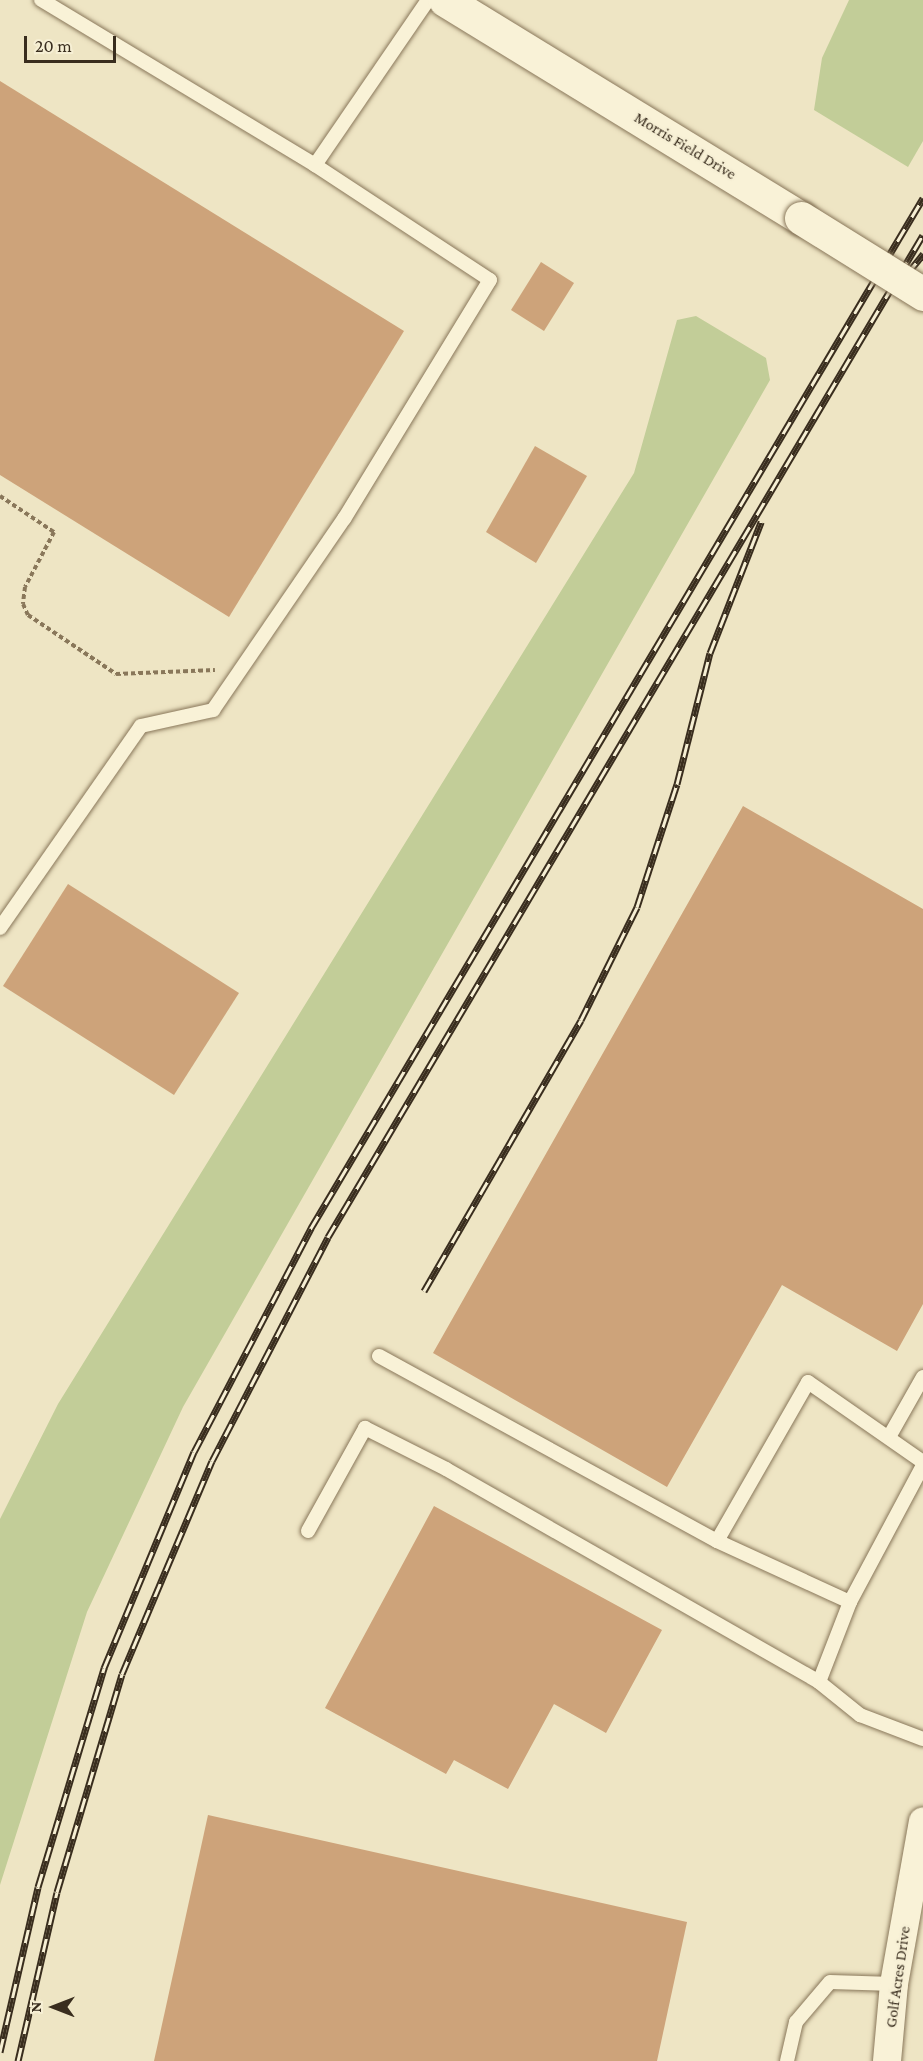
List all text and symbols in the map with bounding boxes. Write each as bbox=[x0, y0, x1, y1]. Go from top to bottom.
scale bar bbox=[27, 24, 118, 62]
text: 20 m bbox=[35, 36, 72, 56]
street label: Morris Field Drive bbox=[631, 108, 739, 184]
street label: Golf Acres Drive bbox=[881, 1925, 915, 2029]
north arrow bbox=[24, 1977, 84, 2037]
text: N bbox=[27, 2002, 44, 2012]

